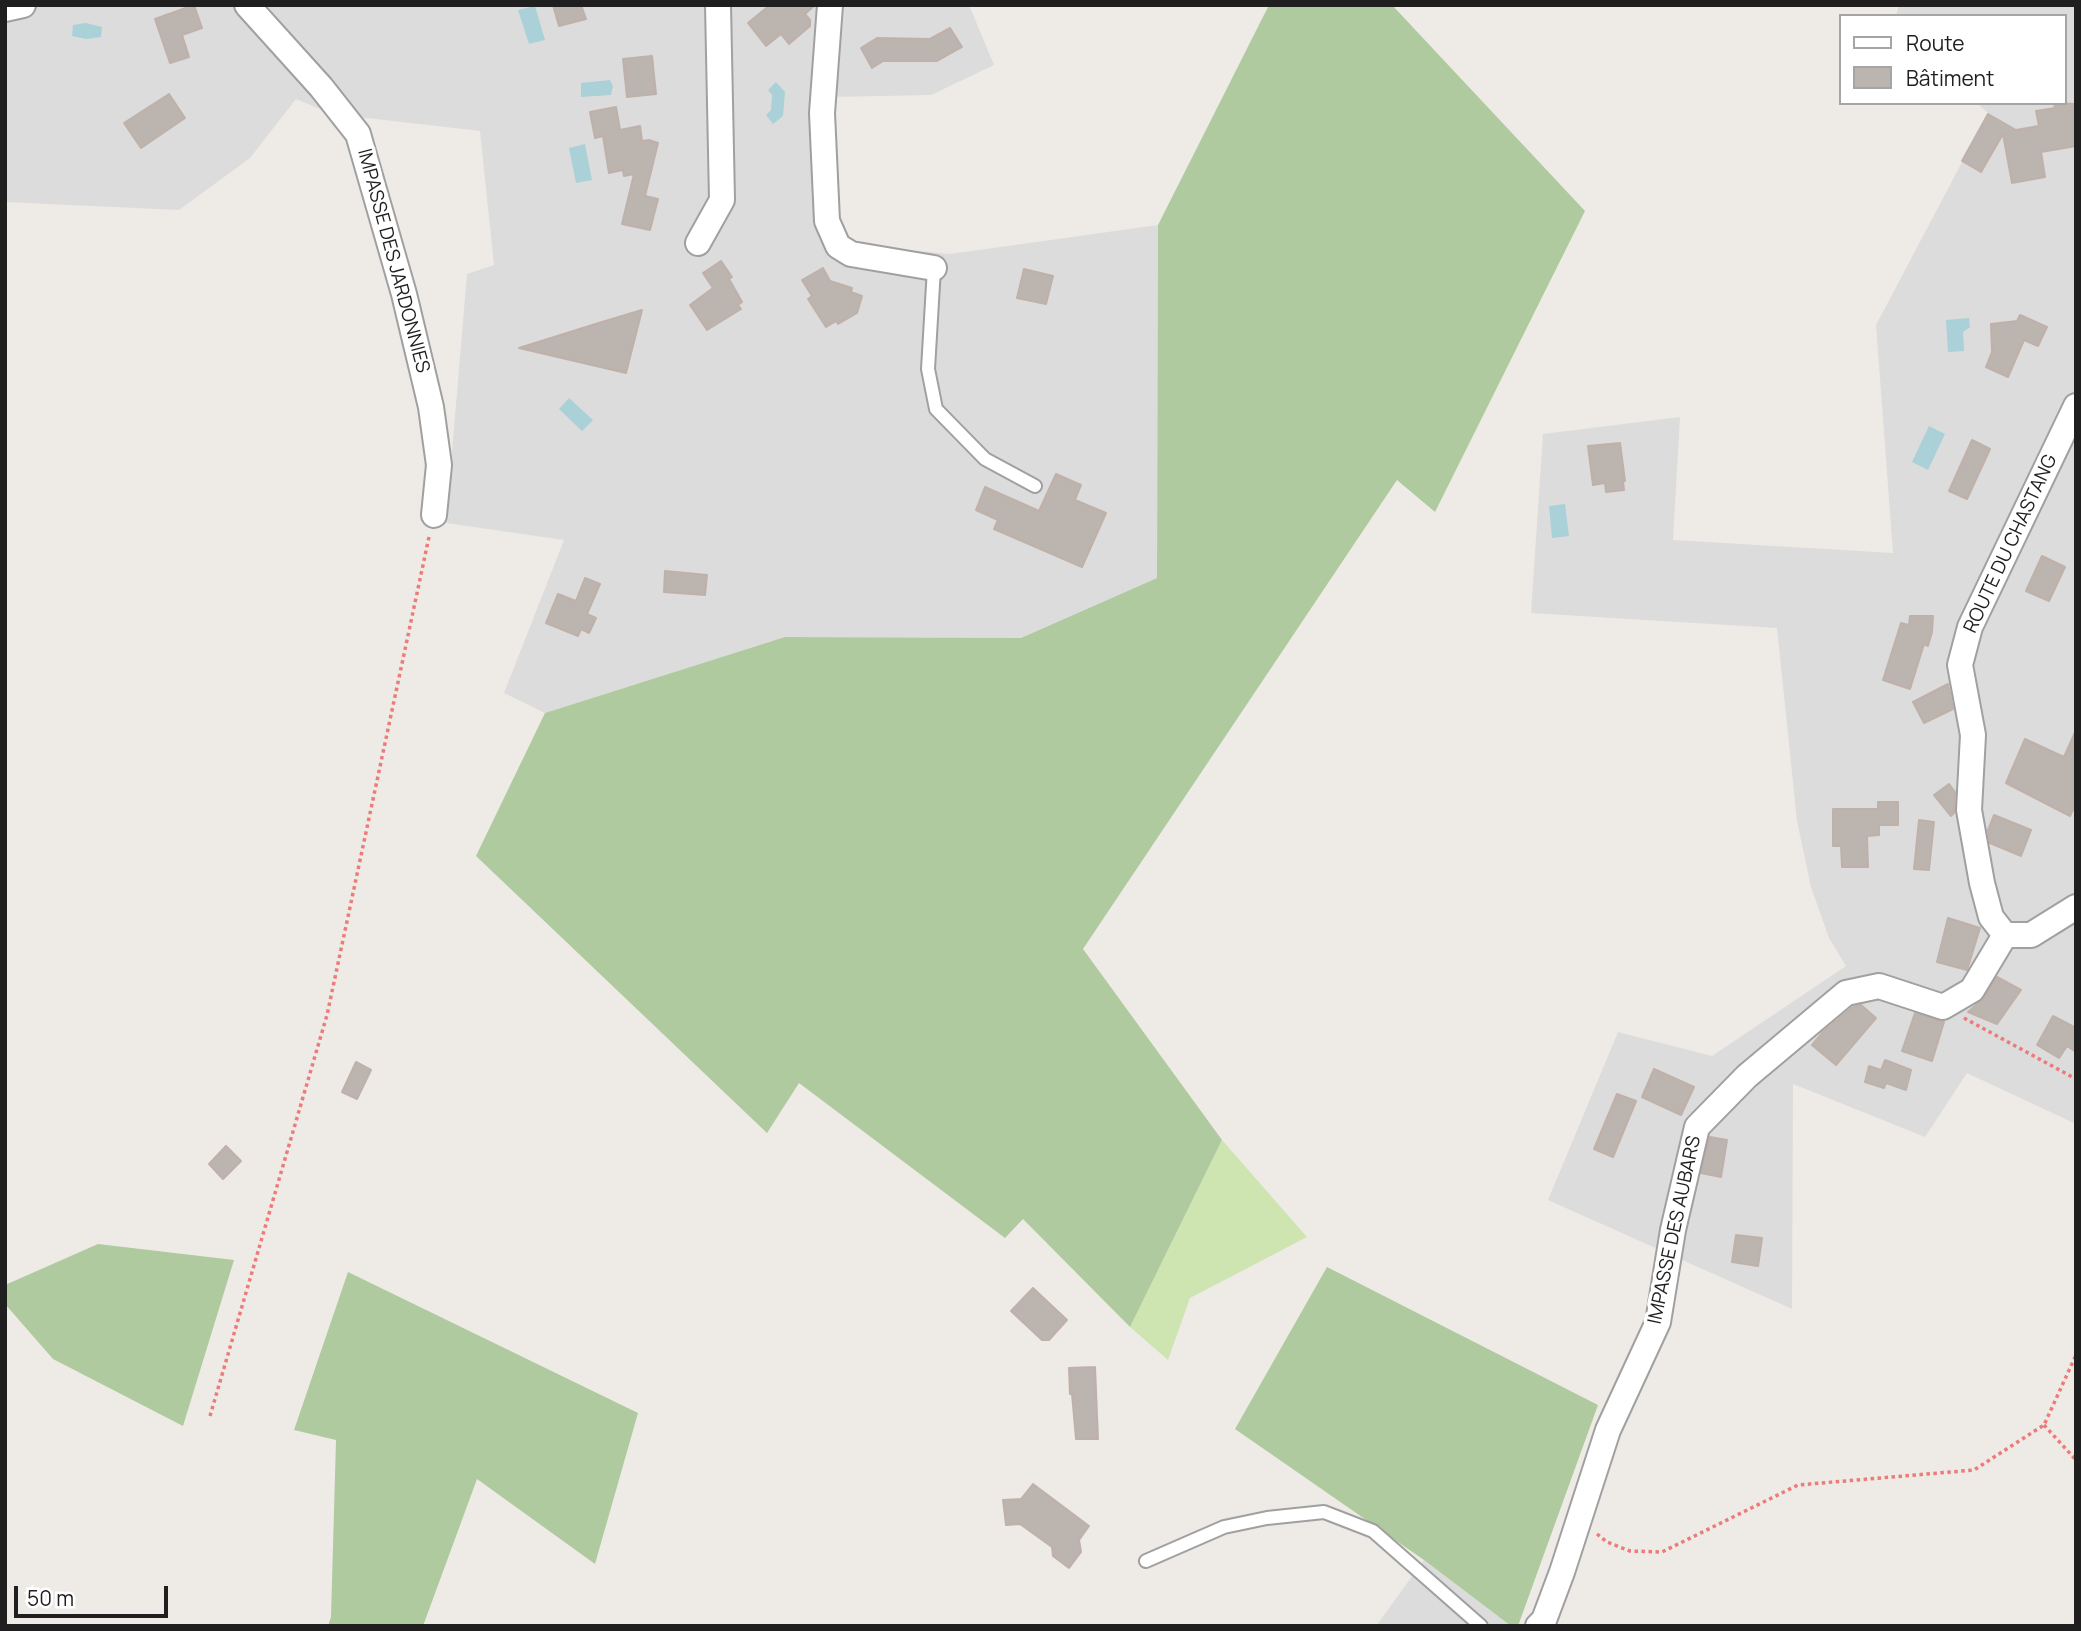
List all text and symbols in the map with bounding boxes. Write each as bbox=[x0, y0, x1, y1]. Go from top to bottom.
legend bbox=[1840, 14, 2067, 105]
text: Route bbox=[1906, 29, 1964, 57]
text: Bâtiment bbox=[1906, 64, 1994, 92]
street label: IMPASSE DES JARDONNIES bbox=[352, 147, 434, 375]
street label: ROUTE DU CHASTANG bbox=[1960, 451, 2062, 637]
street label: IMPASSE DES AUBARS bbox=[1644, 1134, 1706, 1326]
scale bar bbox=[18, 1572, 172, 1616]
text: 50 m bbox=[27, 1584, 74, 1612]

